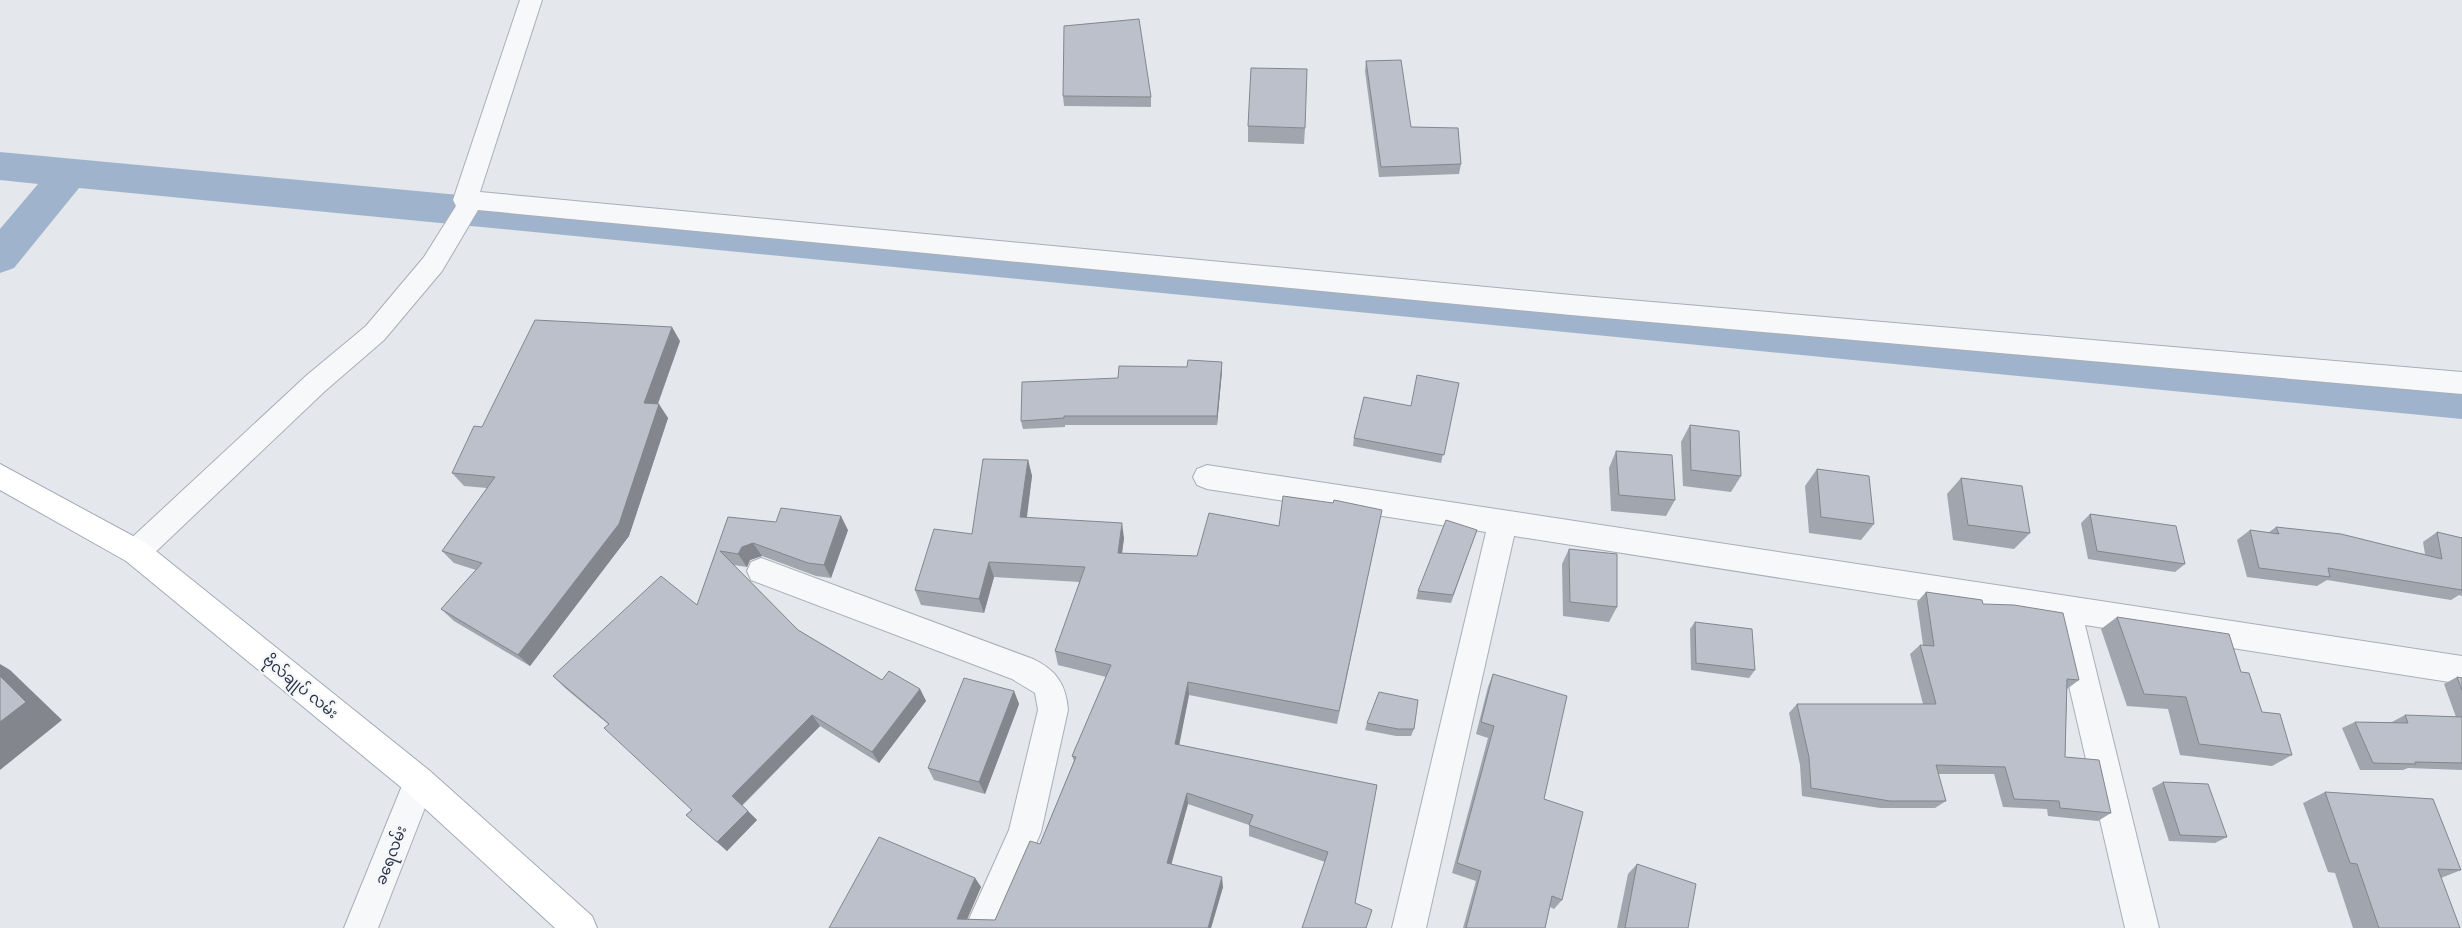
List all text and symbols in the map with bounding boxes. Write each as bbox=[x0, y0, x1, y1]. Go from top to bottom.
street label: ဗိုလ်ချုပ် လမ်း bbox=[257, 650, 343, 725]
street label: ခရေလမ်း bbox=[370, 822, 413, 889]

